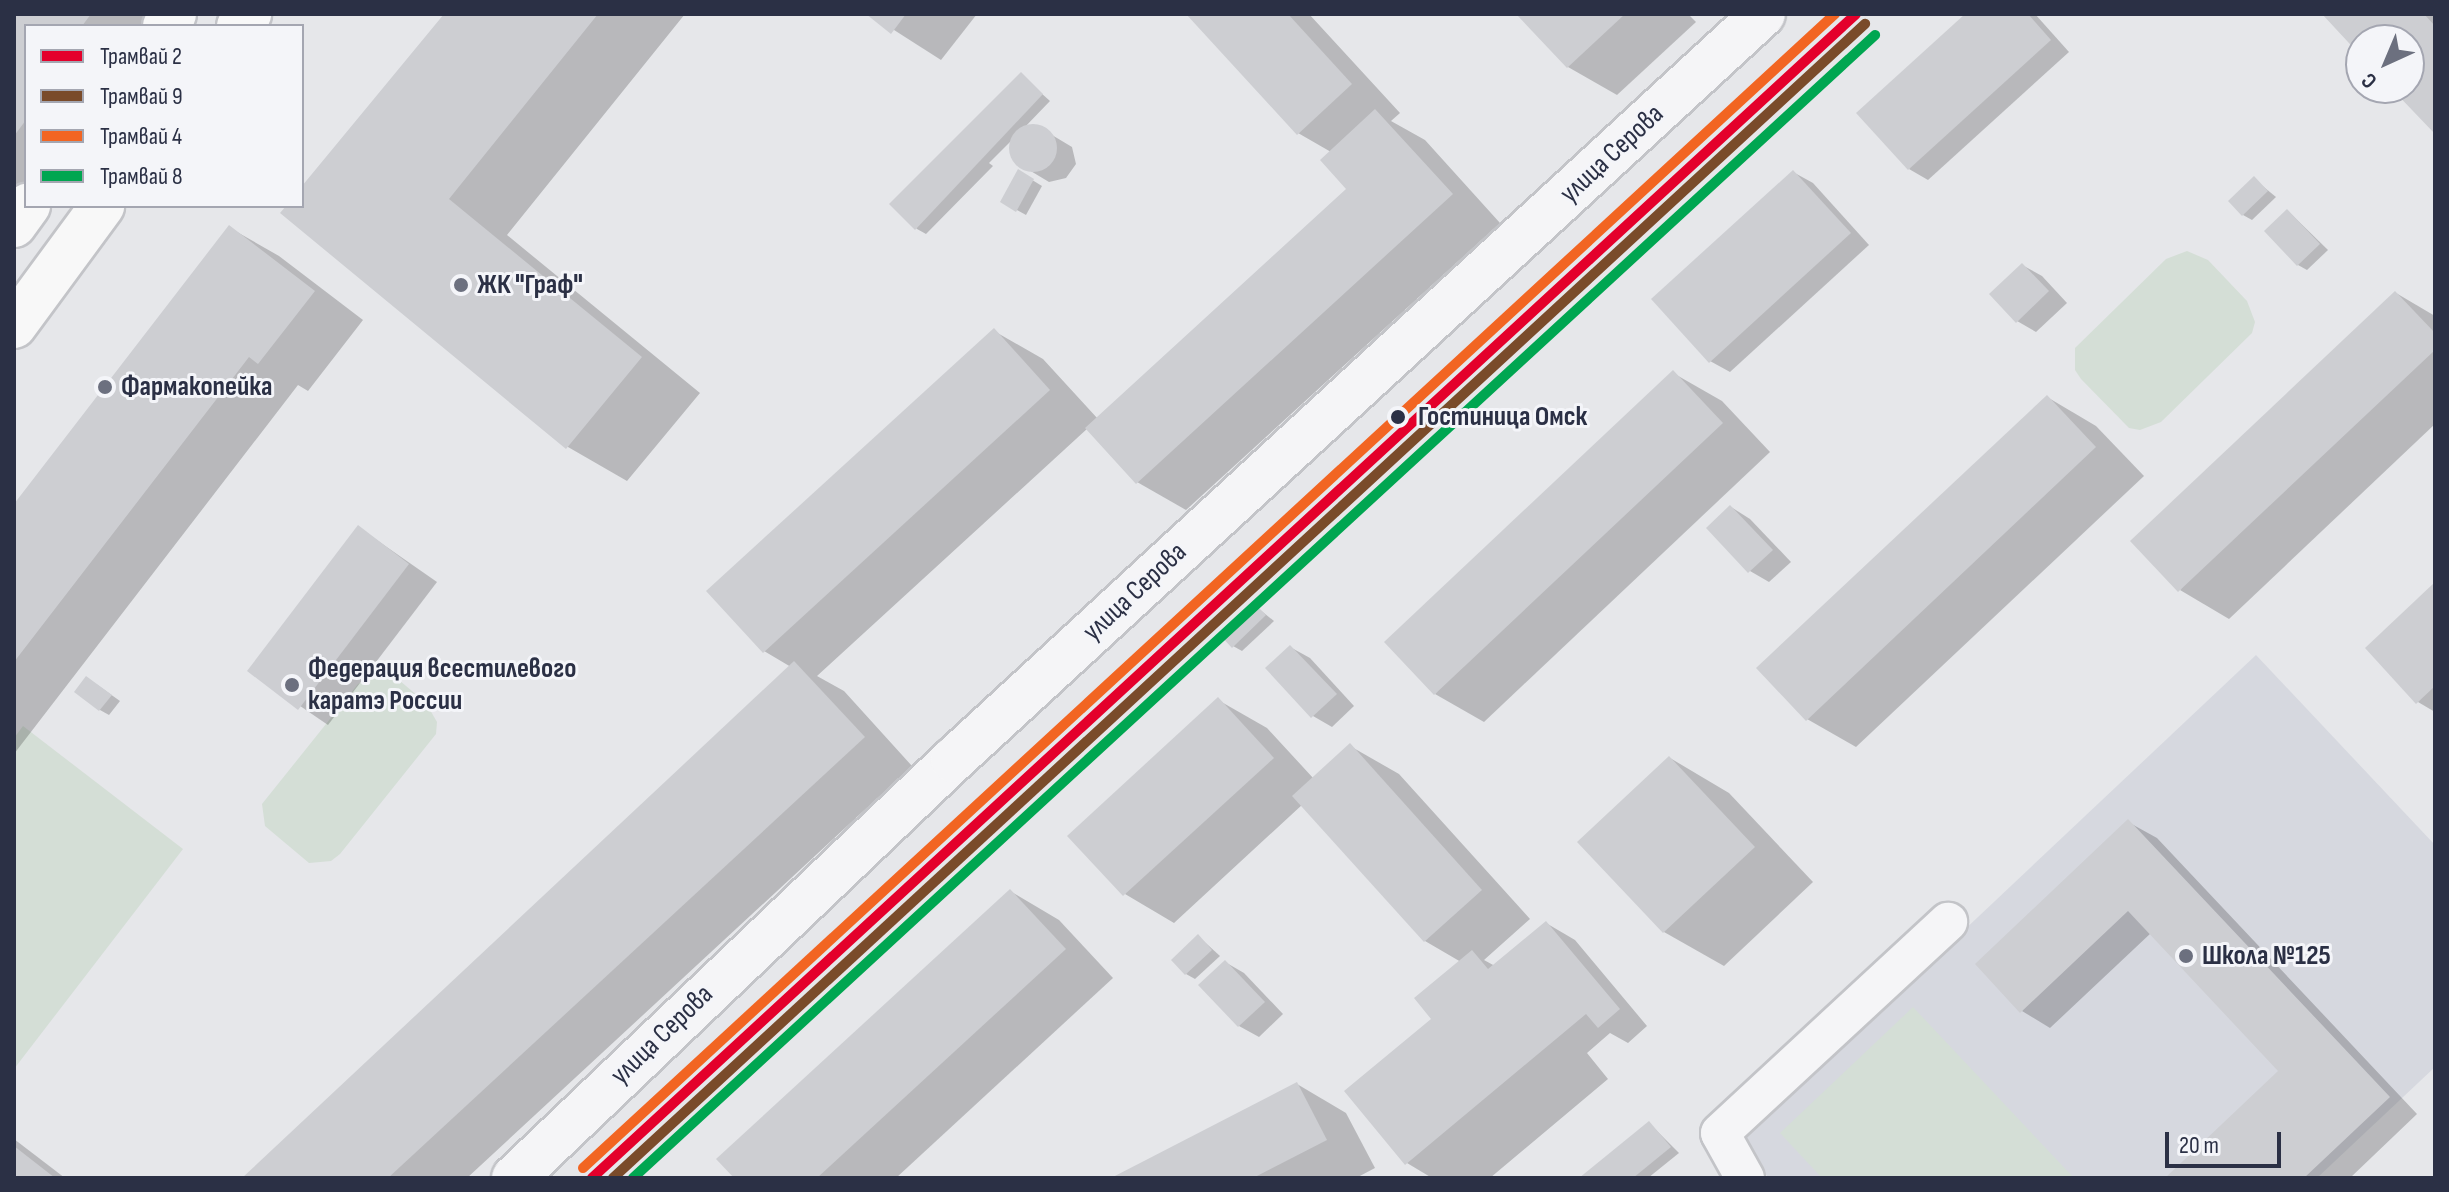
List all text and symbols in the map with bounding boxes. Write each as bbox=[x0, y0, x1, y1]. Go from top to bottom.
legend bbox=[24, 24, 304, 208]
north arrow bbox=[2345, 24, 2425, 104]
text: Трамвай 2 bbox=[100, 42, 182, 71]
text: С bbox=[2356, 67, 2383, 94]
text: Трамвай 9 bbox=[100, 82, 183, 111]
street label: улица Серова bbox=[1553, 98, 1671, 210]
text: Трамвай 4 bbox=[100, 122, 182, 151]
text: Трамвай 8 bbox=[100, 162, 182, 191]
place label: ЖК "Граф" bbox=[477, 268, 583, 302]
marker: ЖК "Граф" bbox=[452, 276, 470, 294]
place label: Фармакопейка bbox=[121, 370, 272, 404]
marker: Фармакопейка bbox=[96, 378, 114, 396]
place label: Гостиница Омск bbox=[1418, 400, 1587, 434]
marker: Гостиница Омск bbox=[1385, 404, 1411, 430]
street label: улица Серова bbox=[1076, 536, 1194, 648]
place label: Федерация всестилевого каратэ России bbox=[308, 652, 576, 718]
marker: Федерация всестилевого каратэ России bbox=[283, 676, 301, 694]
place label: Школа №125 bbox=[2202, 939, 2331, 973]
marker: Школа №125 bbox=[2177, 947, 2195, 965]
street label: улица Серова bbox=[604, 978, 720, 1092]
scale bar bbox=[2169, 1116, 2285, 1166]
text: 20 m bbox=[2179, 1131, 2219, 1160]

